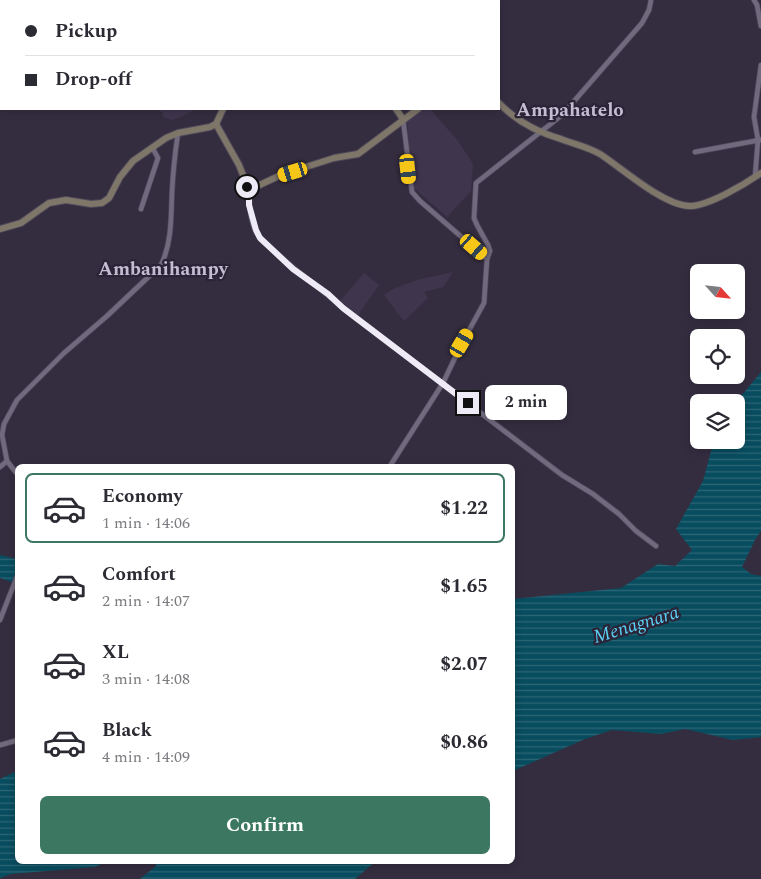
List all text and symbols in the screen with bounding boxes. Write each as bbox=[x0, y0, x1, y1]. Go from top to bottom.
text: Pickup bbox=[55, 17, 117, 46]
text: Drop-off bbox=[55, 65, 132, 94]
district label: Ampahatelo bbox=[516, 96, 624, 125]
car bbox=[398, 153, 417, 185]
car bbox=[276, 160, 309, 184]
route start bbox=[236, 176, 258, 198]
car bbox=[457, 231, 490, 263]
district label: Ambanihampy bbox=[98, 255, 229, 284]
north arrow bbox=[690, 264, 745, 319]
map controls bbox=[690, 264, 745, 449]
car bbox=[448, 326, 475, 360]
button: locate bbox=[690, 329, 745, 384]
callout: 2 min bbox=[486, 386, 568, 420]
text: 2 min bbox=[505, 390, 547, 414]
route end bbox=[457, 392, 479, 414]
button: layers bbox=[690, 394, 745, 449]
text: Economy bbox=[102, 482, 183, 511]
icon: car bbox=[42, 486, 87, 531]
text: $1.22 bbox=[440, 494, 488, 523]
text: 1 min · 14:06 bbox=[102, 511, 190, 535]
text: Comfort bbox=[102, 560, 176, 589]
icon: car bbox=[42, 564, 87, 609]
text: $1.65 bbox=[440, 572, 488, 601]
text: 2 min · 14:07 bbox=[102, 589, 190, 613]
water label: Menagnara bbox=[589, 598, 683, 652]
text: XL bbox=[102, 638, 129, 667]
icon: car bbox=[42, 642, 87, 687]
text: $2.07 bbox=[440, 650, 488, 679]
text: 3 min · 14:08 bbox=[102, 667, 190, 691]
text: Black bbox=[102, 716, 152, 745]
icon: car bbox=[42, 720, 87, 765]
text: $0.86 bbox=[440, 728, 488, 757]
text: 4 min · 14:09 bbox=[102, 745, 190, 769]
button: Confirm bbox=[40, 796, 490, 854]

